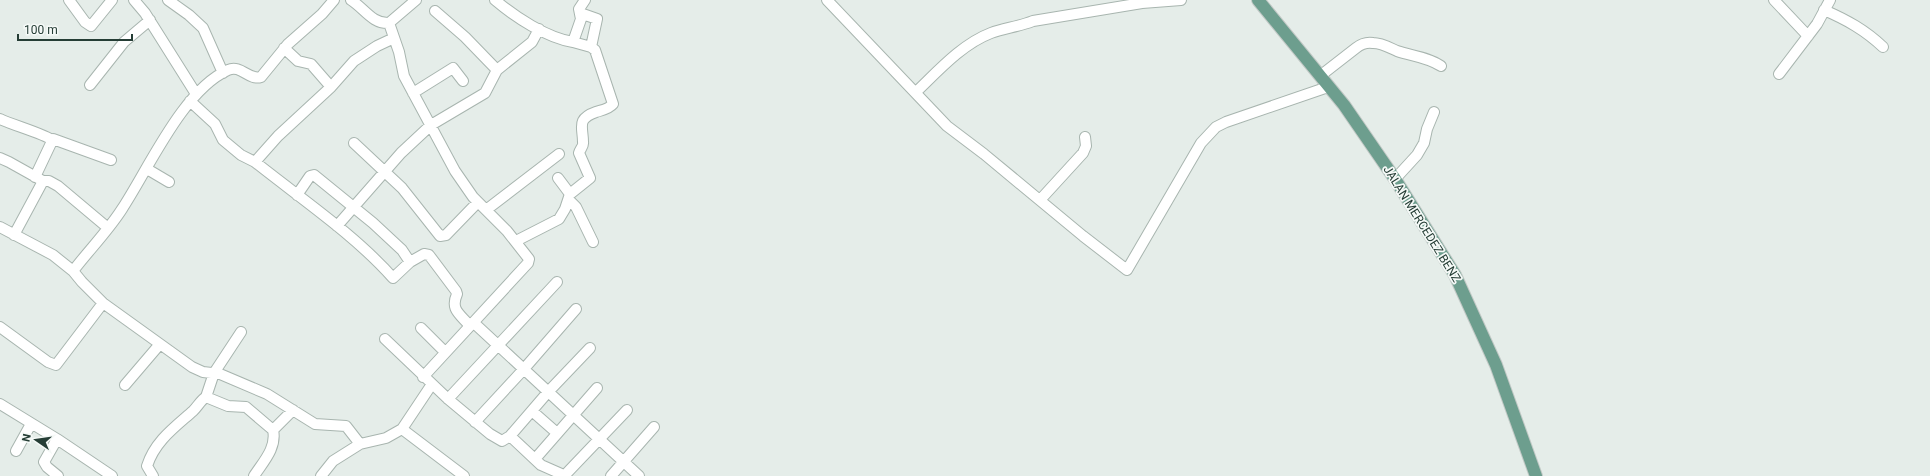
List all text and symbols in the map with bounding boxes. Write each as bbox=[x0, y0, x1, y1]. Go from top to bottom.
scale bar bbox=[18, 16, 132, 42]
text: 100 m bbox=[24, 23, 58, 37]
street label: JALAN MERCEDEZ BENZ bbox=[1380, 163, 1464, 285]
north arrow bbox=[16, 420, 56, 460]
text: N bbox=[20, 432, 34, 443]

